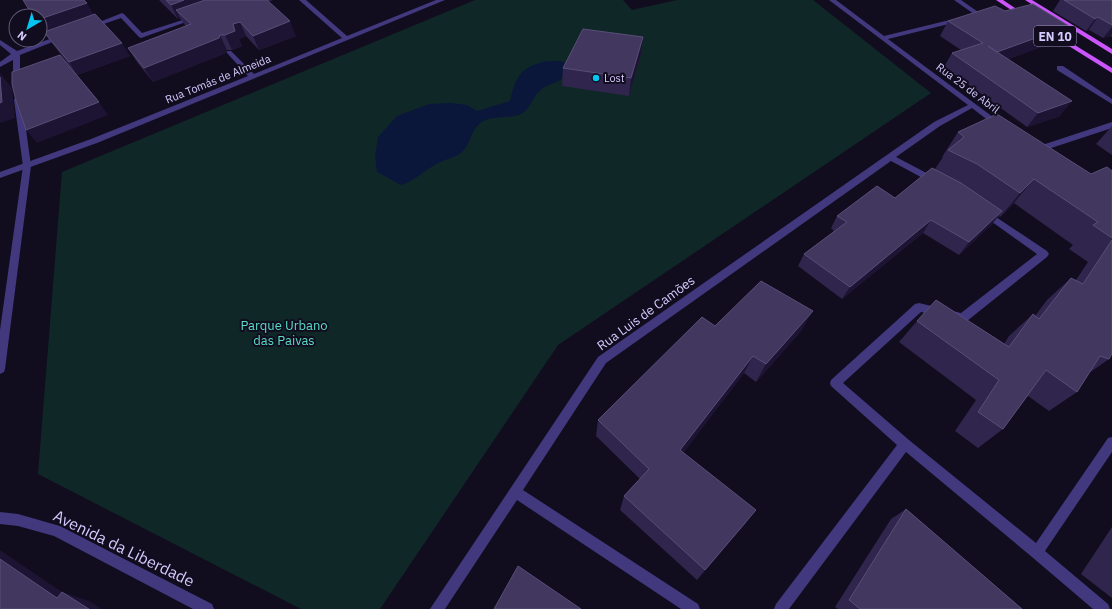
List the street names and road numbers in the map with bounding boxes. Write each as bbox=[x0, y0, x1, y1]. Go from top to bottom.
road number: EN 10 bbox=[1034, 26, 1076, 46]
street label: Rua Tomás de Almeida bbox=[163, 51, 273, 107]
street label: Rua 25 de Abril bbox=[934, 60, 1002, 116]
street label: Rua Luis de Camões bbox=[594, 272, 698, 354]
street label: Avenida da Liberdade bbox=[50, 505, 198, 591]

